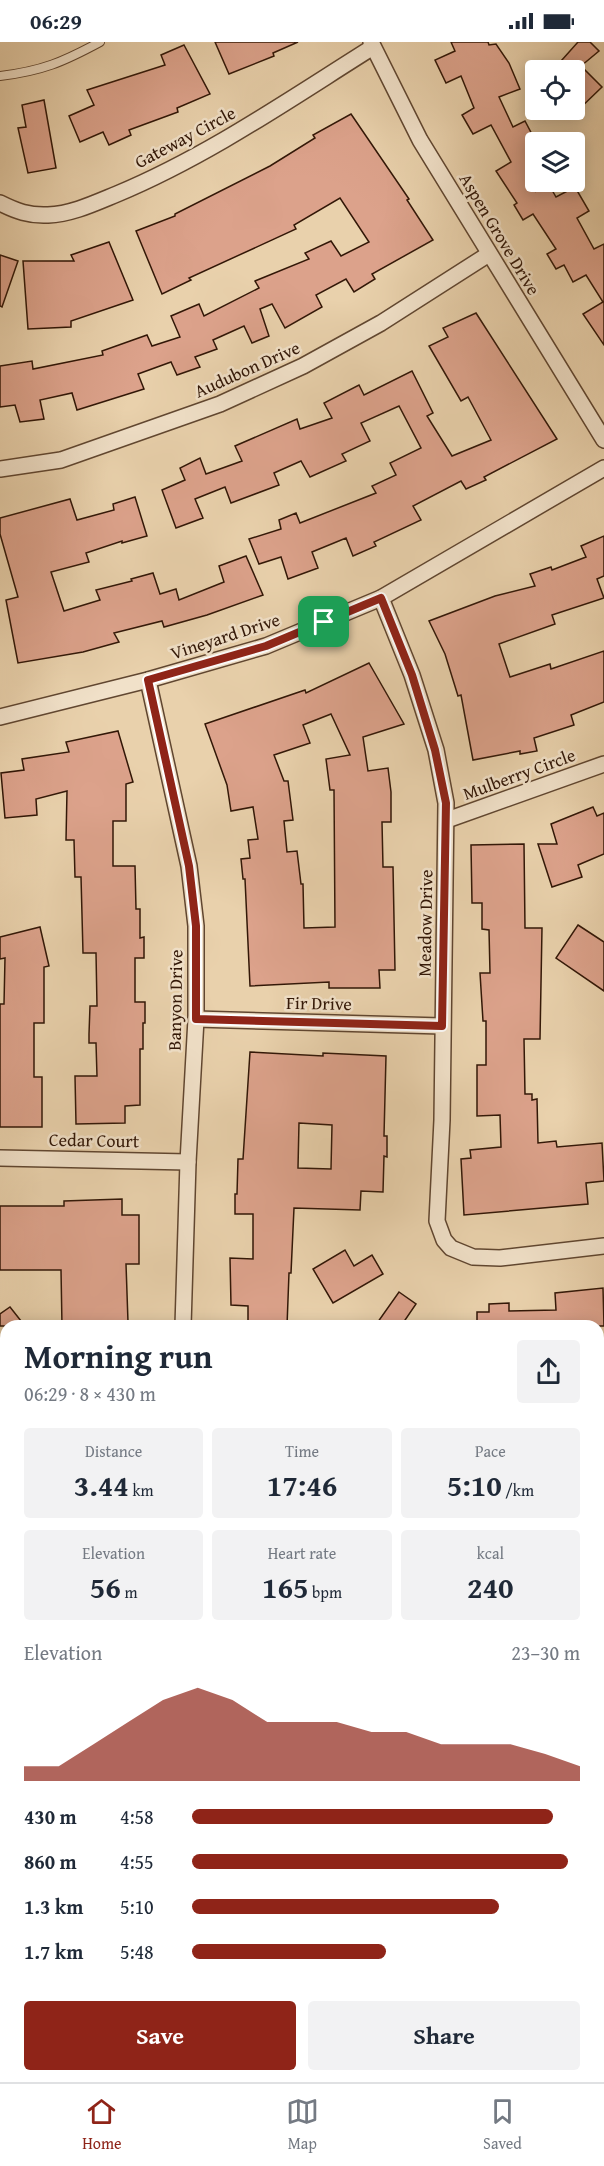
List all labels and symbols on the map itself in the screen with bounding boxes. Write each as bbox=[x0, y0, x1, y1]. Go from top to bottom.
street label: Gateway Circle bbox=[130, 99, 240, 175]
street label: Aspen Grove Drive bbox=[453, 168, 547, 300]
street label: Audubon Drive bbox=[190, 334, 304, 404]
pin bbox=[298, 596, 349, 647]
street label: Vineyard Drive bbox=[167, 606, 283, 666]
street label: Mulberry Circle bbox=[459, 741, 579, 807]
street label: Meadow Drive bbox=[411, 869, 439, 977]
street label: Banyon Drive bbox=[161, 949, 189, 1051]
street label: Fir Drive bbox=[286, 989, 352, 1017]
street label: Cedar Court bbox=[49, 1126, 140, 1154]

